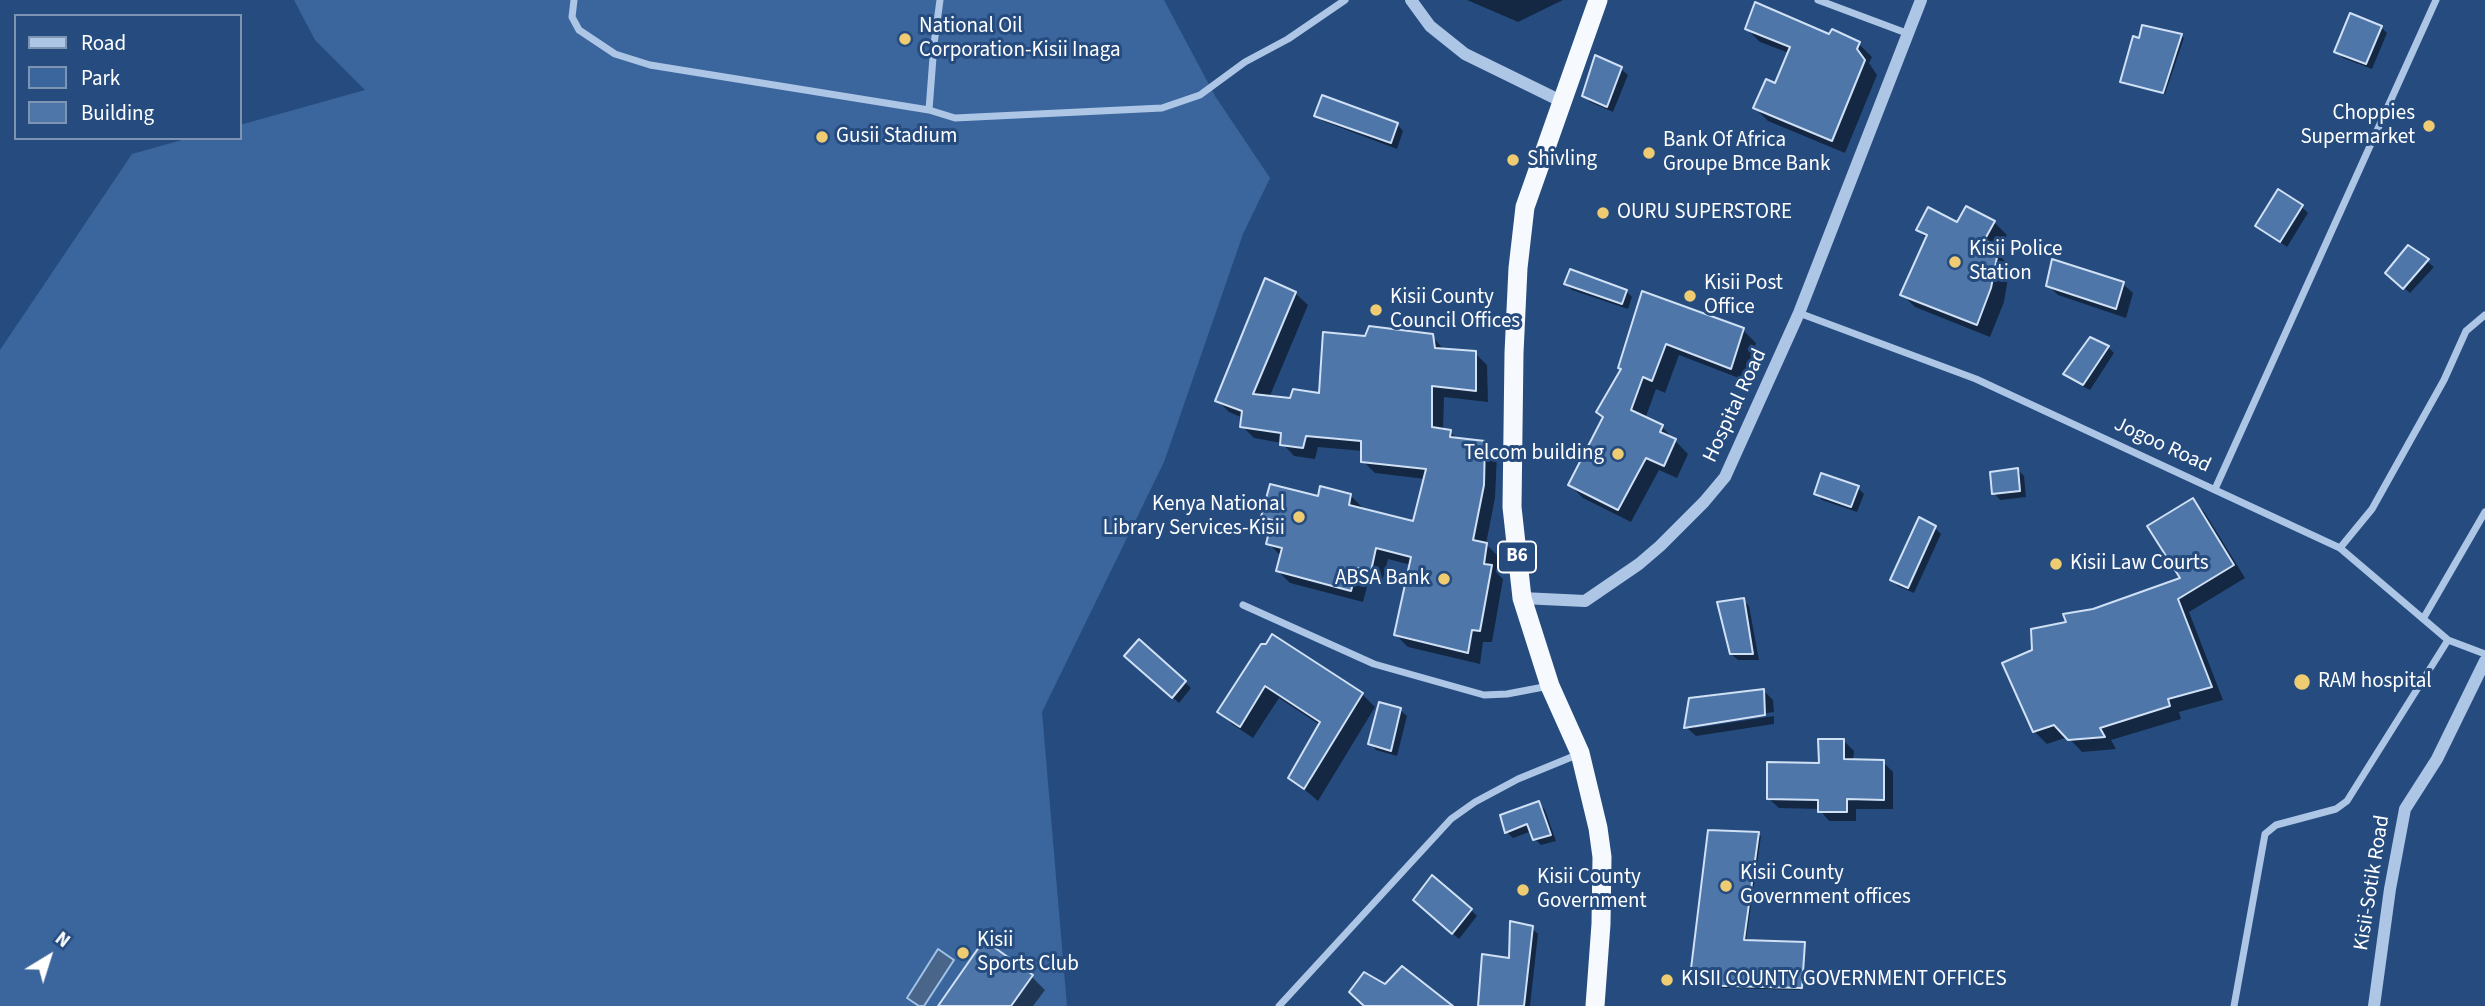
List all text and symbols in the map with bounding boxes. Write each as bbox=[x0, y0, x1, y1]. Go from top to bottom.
legend bbox=[14, 14, 242, 140]
place label: National Oil Corporation-Kisii Inaga bbox=[919, 14, 1121, 64]
text: Road bbox=[81, 28, 126, 58]
marker: National Oil Corporation-Kisii Inaga bbox=[897, 31, 913, 47]
text: Park bbox=[81, 63, 120, 93]
text: Building bbox=[81, 98, 154, 128]
place label: Choppies Supermarket bbox=[2300, 101, 2415, 151]
marker: Choppies Supermarket bbox=[2421, 118, 2437, 134]
place label: Gusii Stadium bbox=[836, 124, 957, 150]
place label: Bank Of Africa Groupe Bmce Bank bbox=[1663, 128, 1830, 178]
marker: Gusii Stadium bbox=[814, 129, 830, 145]
marker: Bank Of Africa Groupe Bmce Bank bbox=[1641, 145, 1657, 161]
place label: Shivling bbox=[1527, 147, 1597, 173]
marker: Shivling bbox=[1505, 152, 1521, 168]
place label: OURU SUPERSTORE bbox=[1617, 200, 1792, 226]
marker: OURU SUPERSTORE bbox=[1595, 205, 1611, 221]
place label: Kisii Police Station bbox=[1969, 237, 2062, 287]
marker: Kisii Police Station bbox=[1947, 254, 1963, 270]
place label: Kisii Post Office bbox=[1704, 271, 1783, 321]
place label: Kisii County Council Offices bbox=[1390, 285, 1520, 335]
marker: Kisii Post Office bbox=[1682, 288, 1698, 304]
marker: Kisii County Council Offices bbox=[1368, 302, 1384, 318]
street label: Hospital Road bbox=[1699, 345, 1773, 467]
street label: Jogoo Road bbox=[2110, 413, 2214, 479]
place label: Telcom building bbox=[1464, 441, 1604, 467]
marker: Telcom building bbox=[1610, 446, 1626, 462]
place label: Kenya National Library Services-Kisii bbox=[1103, 492, 1285, 542]
marker: Kenya National Library Services-Kisii bbox=[1291, 509, 1307, 525]
road number: B6 bbox=[1498, 542, 1536, 572]
place label: Kisii Law Courts bbox=[2070, 551, 2209, 577]
marker: Kisii Law Courts bbox=[2048, 556, 2064, 572]
place label: ABSA Bank bbox=[1335, 566, 1430, 592]
marker: ABSA Bank bbox=[1436, 571, 1452, 587]
place label: RAM hospital bbox=[2318, 669, 2432, 695]
marker: RAM hospital bbox=[2292, 672, 2312, 692]
street label: Kisii-Sotik Road bbox=[2350, 813, 2396, 953]
place label: Kisii County Government offices bbox=[1740, 861, 1911, 911]
place label: Kisii County Government bbox=[1537, 865, 1647, 915]
marker: Kisii County Government offices bbox=[1718, 878, 1734, 894]
marker: Kisii County Government bbox=[1515, 882, 1531, 898]
north arrow bbox=[14, 922, 84, 992]
text: N bbox=[49, 926, 76, 955]
place label: Kisii Sports Club bbox=[977, 928, 1079, 978]
marker: Kisii Sports Club bbox=[955, 945, 971, 961]
place label: KISII COUNTY GOVERNMENT OFFICES bbox=[1681, 967, 2007, 993]
marker: KISII COUNTY GOVERNMENT OFFICES bbox=[1659, 972, 1675, 988]

